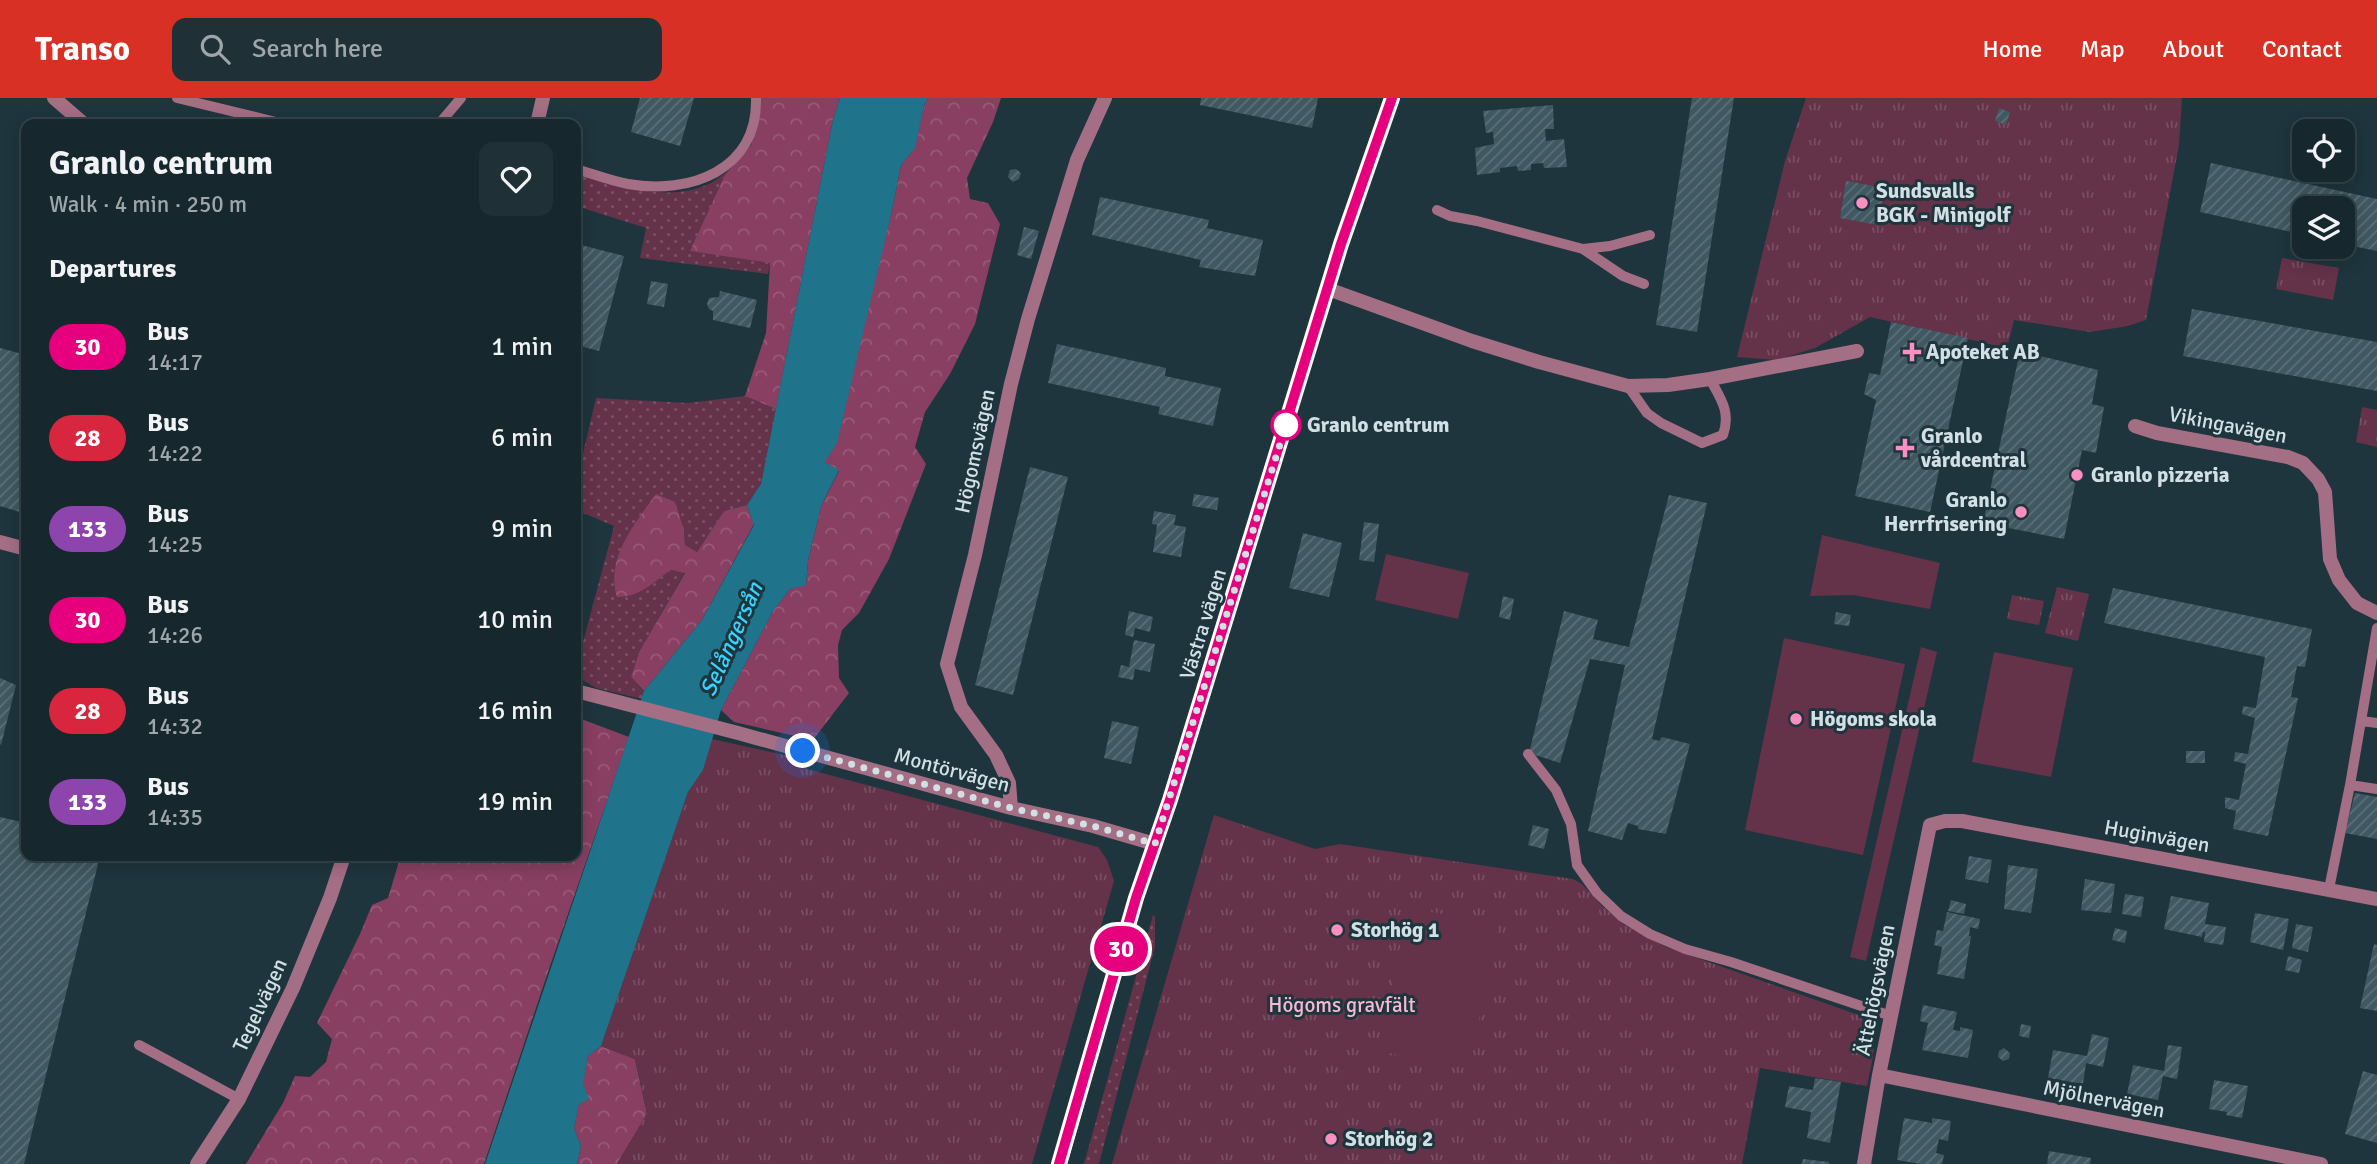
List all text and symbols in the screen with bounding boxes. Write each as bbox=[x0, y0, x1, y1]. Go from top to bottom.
search box bbox=[172, 18, 662, 81]
text: Transo bbox=[35, 29, 130, 70]
icon: search bbox=[196, 30, 234, 68]
text: Search here bbox=[252, 33, 383, 65]
text: Home bbox=[1982, 34, 2042, 64]
text: Map bbox=[2080, 34, 2125, 64]
text: About bbox=[2163, 34, 2224, 64]
text: Contact bbox=[2262, 34, 2342, 64]
map controls bbox=[2292, 119, 2355, 259]
button: locate bbox=[2292, 119, 2355, 182]
button: heart bbox=[479, 142, 553, 216]
text: Granlo centrum bbox=[49, 143, 273, 184]
place label: Sundsvalls BGK - Minigolf bbox=[1876, 178, 2012, 228]
text: Walk · 4 min · 250 m bbox=[49, 190, 247, 219]
marker: Sundsvalls BGK - Minigolf bbox=[1854, 195, 1870, 211]
button: layers bbox=[2292, 196, 2355, 259]
text: Departures bbox=[49, 253, 176, 285]
text: Bus bbox=[147, 316, 189, 348]
text: 1 min bbox=[491, 331, 553, 363]
text: 30 bbox=[75, 332, 100, 362]
place label: Apoteket AB bbox=[1926, 339, 2040, 365]
marker: Apoteket AB bbox=[1904, 344, 1920, 360]
text: 14:17 bbox=[147, 348, 203, 377]
street label: Högomsvägen bbox=[949, 387, 1001, 515]
street label: Vikingavägen bbox=[2167, 401, 2289, 449]
text: Bus bbox=[147, 407, 189, 439]
marker: Granlo centrum bbox=[1271, 410, 1301, 440]
place label: Granlo centrum bbox=[1307, 412, 1450, 438]
text: 6 min bbox=[491, 422, 553, 454]
text: 28 bbox=[75, 423, 100, 453]
place label: Granlo vårdcentral bbox=[1920, 423, 2027, 473]
marker: Granlo vårdcentral bbox=[1895, 438, 1915, 458]
text: 14:22 bbox=[147, 439, 203, 468]
place label: Granlo pizzeria bbox=[2091, 462, 2230, 488]
marker: Granlo pizzeria bbox=[2069, 467, 2085, 483]
place label: Granlo Herrfrisering bbox=[1884, 487, 2007, 537]
text: Bus bbox=[147, 498, 189, 530]
marker: Granlo Herrfrisering bbox=[2013, 504, 2029, 520]
text: 9 min bbox=[491, 513, 553, 545]
text: 133 bbox=[68, 514, 107, 544]
text: 14:25 bbox=[147, 530, 203, 559]
street label: Västra vägen bbox=[1174, 565, 1232, 683]
water label: Selångersån bbox=[693, 576, 770, 701]
text: Bus bbox=[147, 589, 189, 621]
text: 10 min bbox=[477, 604, 553, 636]
text: 30 bbox=[75, 605, 100, 635]
text: 14:26 bbox=[147, 621, 203, 650]
text: Bus bbox=[147, 680, 189, 712]
text: 16 min bbox=[477, 695, 553, 727]
text: 28 bbox=[75, 696, 100, 726]
place label: Högoms skola bbox=[1810, 706, 1937, 732]
marker: Högoms skola bbox=[1788, 711, 1804, 727]
text: 14:32 bbox=[147, 712, 203, 741]
your location bbox=[785, 733, 820, 768]
street label: Montörvägen bbox=[891, 742, 1013, 798]
text: Bus bbox=[147, 771, 189, 803]
text: 19 min bbox=[477, 786, 553, 818]
text: 133 bbox=[68, 787, 107, 817]
text: 14:35 bbox=[147, 803, 203, 832]
street label: Huginvägen bbox=[2102, 814, 2212, 858]
place label: Storhög 1 bbox=[1351, 917, 1439, 943]
marker: Storhög 1 bbox=[1329, 922, 1345, 938]
street label: Ättehögsvägen bbox=[1850, 922, 1900, 1058]
line badge: 30 bbox=[1090, 926, 1152, 972]
text: 30 bbox=[1108, 934, 1134, 964]
street label: Tegelvägen bbox=[227, 954, 293, 1056]
park label: Högoms gravfält bbox=[1268, 992, 1416, 1018]
street label: Mjölnervägen bbox=[2041, 1074, 2167, 1124]
place label: Storhög 2 bbox=[1345, 1126, 1433, 1152]
marker: Storhög 2 bbox=[1323, 1131, 1339, 1147]

